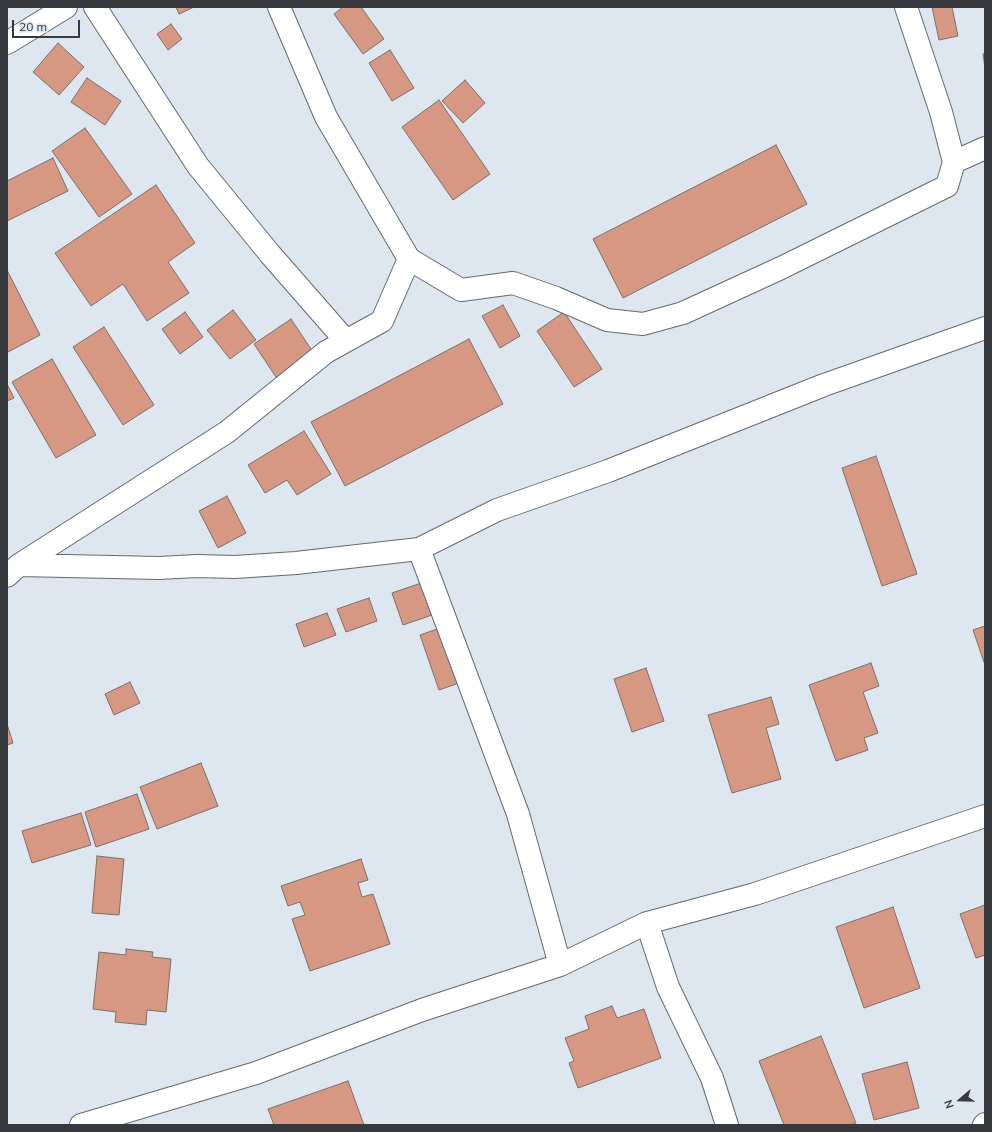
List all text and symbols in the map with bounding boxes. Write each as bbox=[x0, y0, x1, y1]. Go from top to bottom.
scale bar bbox=[14, 12, 82, 38]
text: 20 m bbox=[19, 19, 47, 34]
north arrow bbox=[940, 1080, 980, 1120]
text: N bbox=[941, 1098, 957, 1110]

